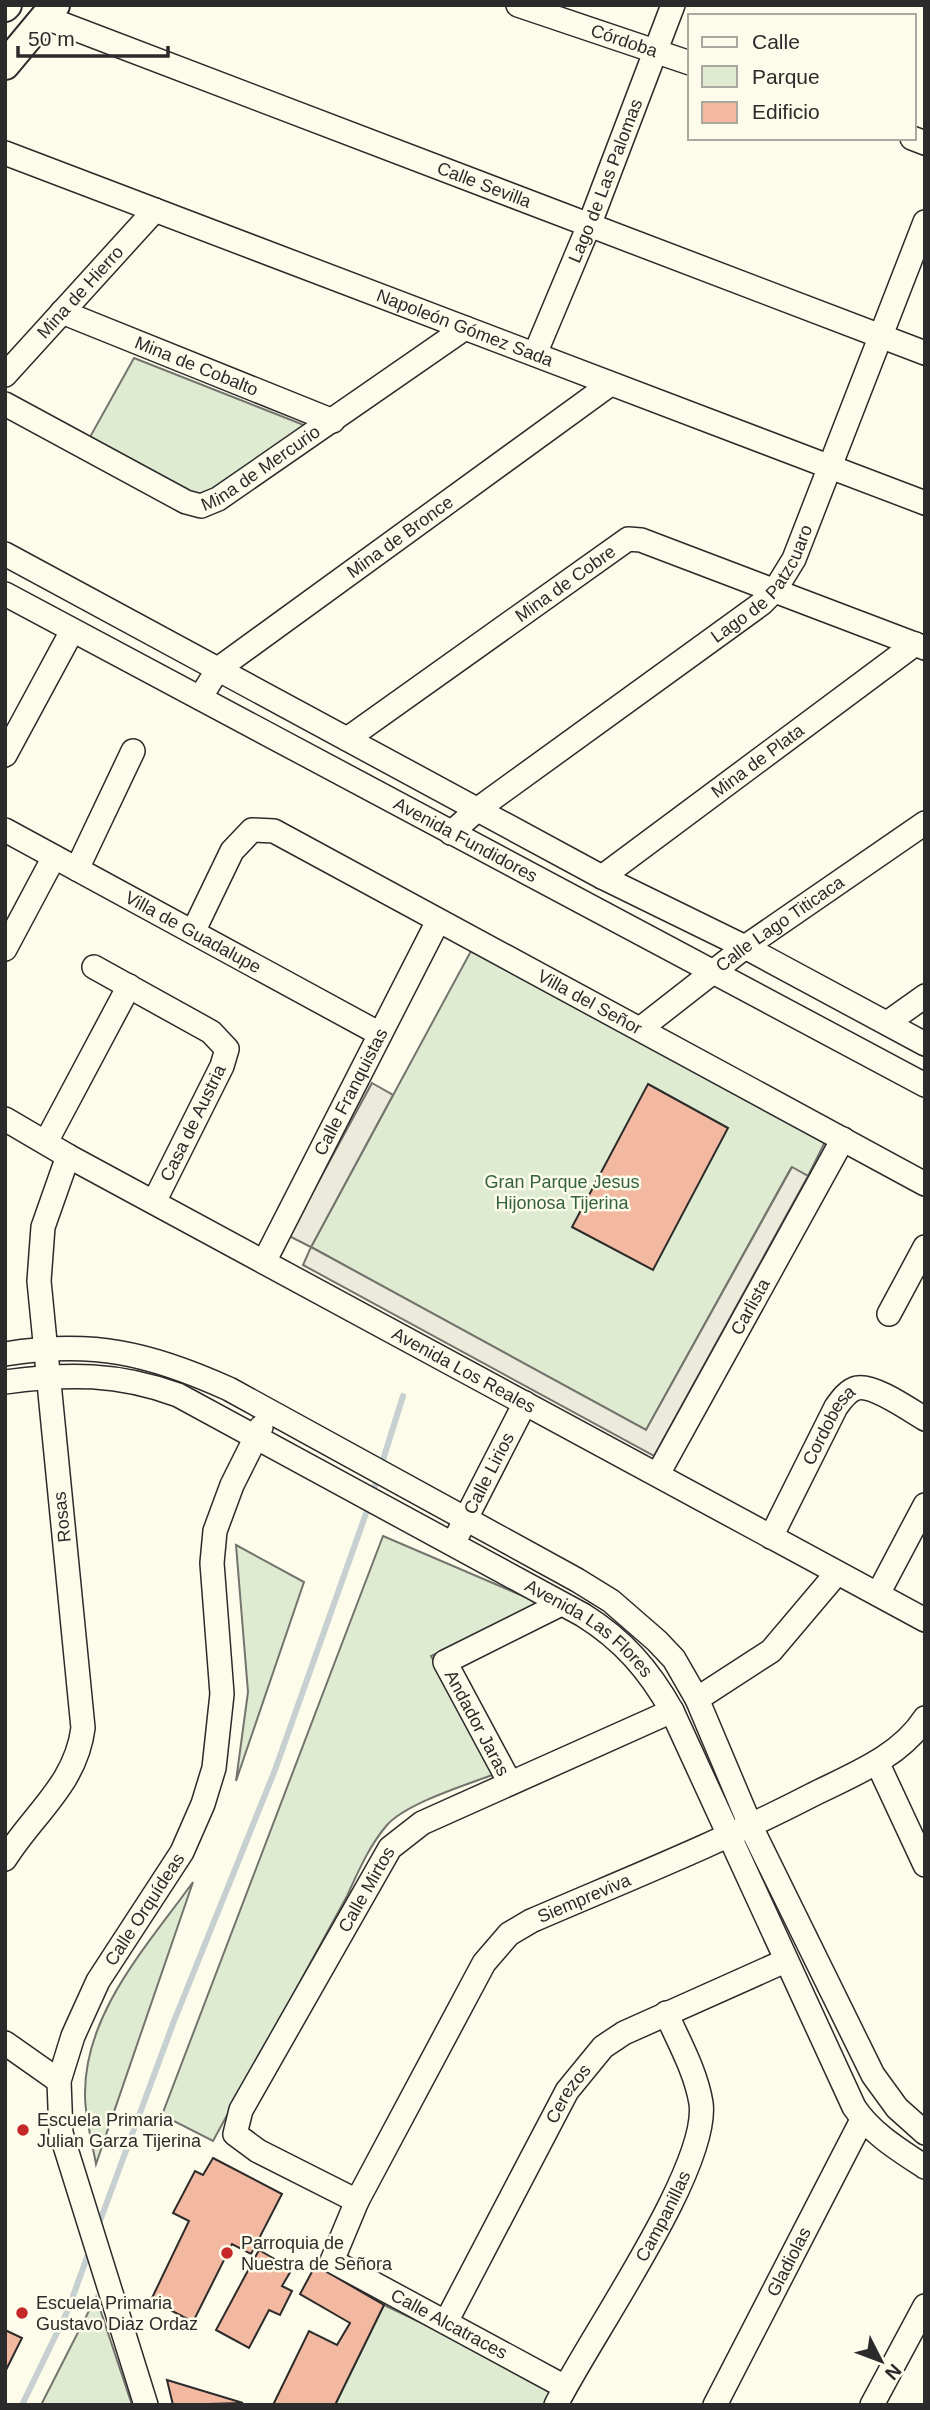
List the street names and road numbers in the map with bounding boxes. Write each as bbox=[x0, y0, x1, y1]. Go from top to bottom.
street label: Córdoba bbox=[588, 20, 661, 62]
street label: Lago de Las Palomas bbox=[564, 96, 646, 266]
street label: Calle Sevilla bbox=[434, 158, 535, 212]
street label: Mina de Hierro bbox=[33, 242, 127, 343]
street label: Napoleón Gómez Sada bbox=[374, 285, 557, 371]
street label: Mina de Cobalto bbox=[132, 332, 261, 400]
street label: Mina de Mercurio bbox=[198, 421, 324, 515]
street label: Mina de Bronce bbox=[343, 492, 457, 582]
street label: Lago de Patzcuaro bbox=[707, 522, 816, 647]
street label: Mina de Cobre bbox=[511, 541, 619, 626]
street label: Mina de Plata bbox=[707, 720, 809, 802]
street label: Avenida Fundidores bbox=[390, 793, 541, 886]
street label: Calle Lago Titicaca bbox=[712, 871, 849, 976]
street label: Villa de Guadalupe bbox=[121, 887, 264, 977]
street label: Villa del Señor bbox=[534, 966, 645, 1039]
street label: Calle Franquistas bbox=[310, 1025, 392, 1159]
street label: Casa de Austria bbox=[156, 1061, 230, 1184]
street label: Carlista bbox=[727, 1274, 774, 1338]
street label: Avenida Los Reales bbox=[389, 1323, 539, 1417]
street label: Cordobesa bbox=[799, 1381, 860, 1468]
street label: Calle Lirios bbox=[460, 1429, 518, 1518]
street label: Rosas bbox=[49, 1491, 75, 1543]
street label: Avenida Las Flores bbox=[522, 1576, 657, 1681]
street label: Andador Jaras bbox=[441, 1667, 513, 1779]
street label: Calle Mirtos bbox=[334, 1843, 399, 1936]
street label: Calle Orquídeas bbox=[101, 1849, 189, 1969]
street label: Siempreviva bbox=[534, 1869, 634, 1927]
street label: Cerezos bbox=[542, 2060, 595, 2127]
street label: Campanillas bbox=[632, 2168, 694, 2265]
street label: Gladiolas bbox=[763, 2224, 815, 2300]
street label: Calle Alcatraces bbox=[387, 2285, 511, 2363]

